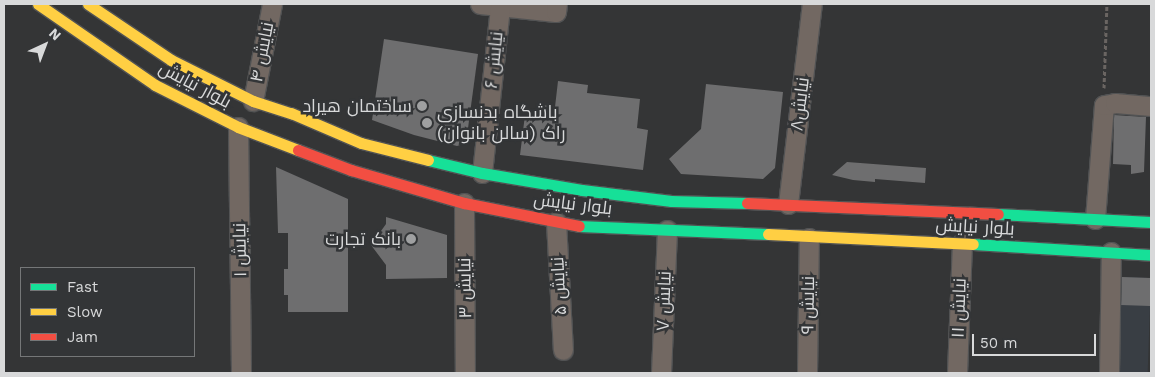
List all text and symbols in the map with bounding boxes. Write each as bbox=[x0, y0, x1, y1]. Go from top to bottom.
north arrow bbox=[20, 20, 70, 70]
street label: نیایش ۴ bbox=[246, 20, 278, 84]
text: N bbox=[46, 25, 64, 43]
street label: نیایش ۶ bbox=[480, 30, 508, 90]
street label: بلوار نیایش bbox=[155, 57, 235, 113]
street label: نیایش۸ bbox=[786, 76, 814, 132]
place label: ساختمان هیراد bbox=[302, 95, 412, 117]
marker: ساختمان هیراد bbox=[416, 100, 428, 112]
place label: باشگاه بدنسازی راک (سالن بانوان) bbox=[437, 102, 565, 144]
marker: باشگاه بدنسازی راک (سالن بانوان) bbox=[421, 117, 433, 129]
street label: بلوار نیایش bbox=[532, 188, 614, 220]
street label: بلوار نیایش bbox=[935, 214, 1015, 240]
street label: نیایش ۱ bbox=[229, 223, 251, 277]
place label: بانک تجارت bbox=[325, 228, 401, 250]
marker: بانک تجارت bbox=[405, 233, 417, 245]
street label: نیایش ۵ bbox=[547, 256, 571, 316]
street label: نیایش ۳ bbox=[454, 257, 476, 319]
legend bbox=[20, 267, 195, 357]
street label: نیایش ۷ bbox=[652, 271, 676, 331]
street label: نیایش ۹ bbox=[797, 276, 819, 334]
text: Fast bbox=[67, 278, 98, 296]
street label: نیایش ۱۱ bbox=[947, 278, 971, 338]
text: Slow bbox=[67, 303, 103, 321]
scale bar bbox=[975, 324, 1099, 356]
text: Jam bbox=[67, 328, 98, 346]
text: 50 m bbox=[980, 334, 1017, 352]

